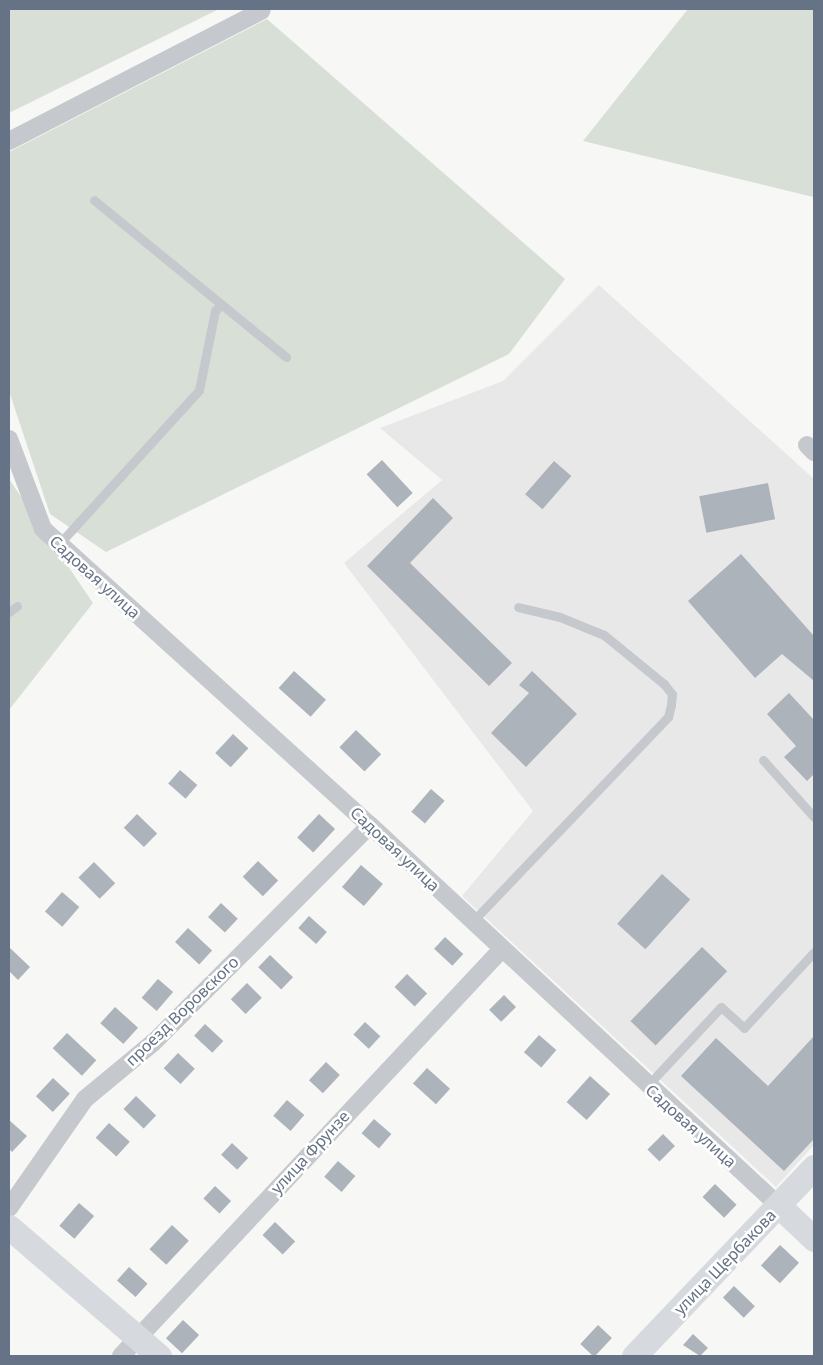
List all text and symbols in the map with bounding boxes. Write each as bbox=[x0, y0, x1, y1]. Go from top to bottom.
street label: Садовая улица bbox=[46, 531, 144, 623]
street label: Садовая улица bbox=[346, 803, 444, 895]
street label: проезд Воровского bbox=[122, 952, 242, 1070]
street label: Садовая улица bbox=[642, 1080, 740, 1172]
street label: улица Фрунзе bbox=[267, 1107, 353, 1197]
street label: улица Щербакова bbox=[670, 1206, 780, 1318]

